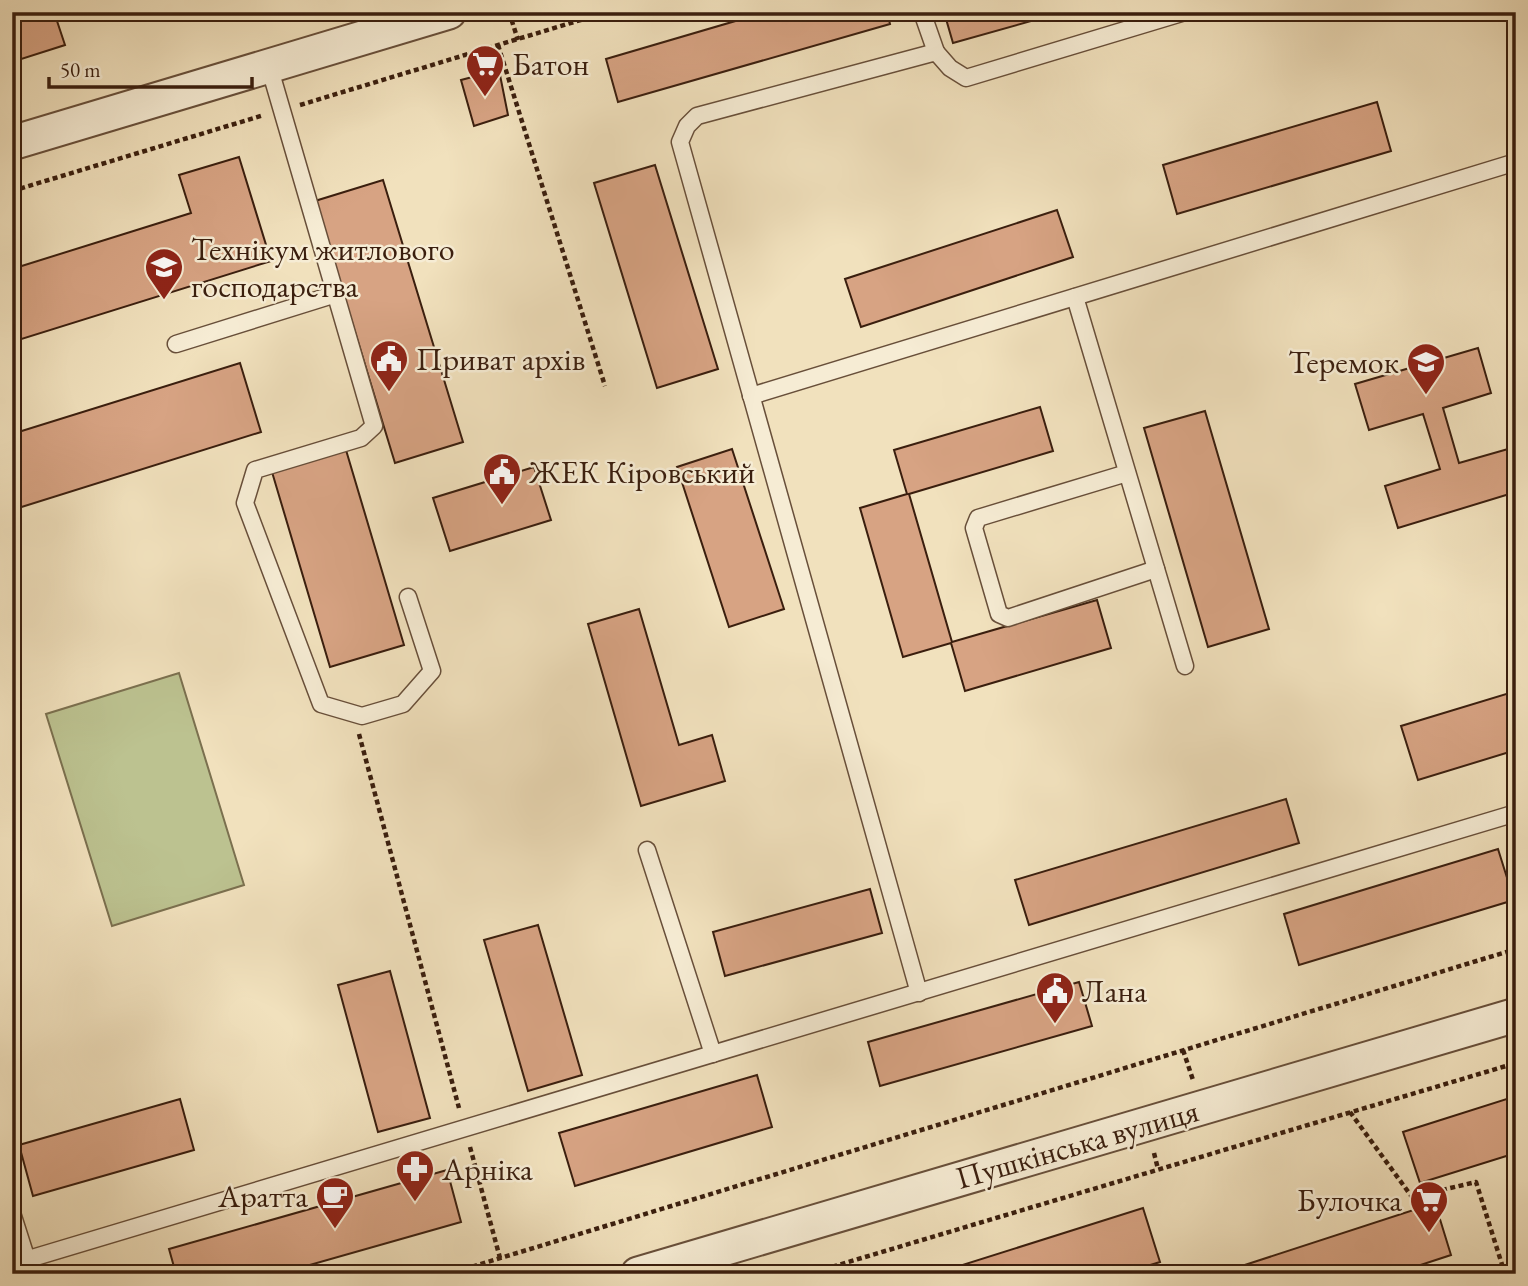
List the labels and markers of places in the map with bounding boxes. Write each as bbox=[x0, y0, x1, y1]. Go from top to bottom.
supermarket icon: Батон bbox=[464, 43, 506, 98]
place label: Батон bbox=[512, 43, 589, 85]
place label: Технікум житлового господарства bbox=[191, 228, 455, 307]
school or university icon: Технікум житлового господарства bbox=[143, 246, 185, 301]
public building icon: Приват архів bbox=[368, 338, 410, 393]
place label: Приват архів bbox=[416, 338, 585, 380]
place label: Теремок bbox=[1288, 341, 1399, 383]
school or university icon: Теремок bbox=[1405, 341, 1447, 396]
public building icon: ЖЕК Кіровський bbox=[481, 451, 523, 506]
place label: ЖЕК Кіровський bbox=[528, 451, 755, 493]
public building icon: Лана bbox=[1034, 970, 1076, 1025]
place label: Лана bbox=[1082, 970, 1147, 1012]
pharmacy icon: Арніка bbox=[394, 1148, 436, 1203]
place label: Арніка bbox=[441, 1148, 533, 1190]
place label: Аратта bbox=[217, 1175, 308, 1217]
cafe icon: Аратта bbox=[314, 1175, 356, 1230]
place label: Булочка bbox=[1297, 1179, 1402, 1221]
supermarket icon: Булочка bbox=[1408, 1179, 1450, 1234]

